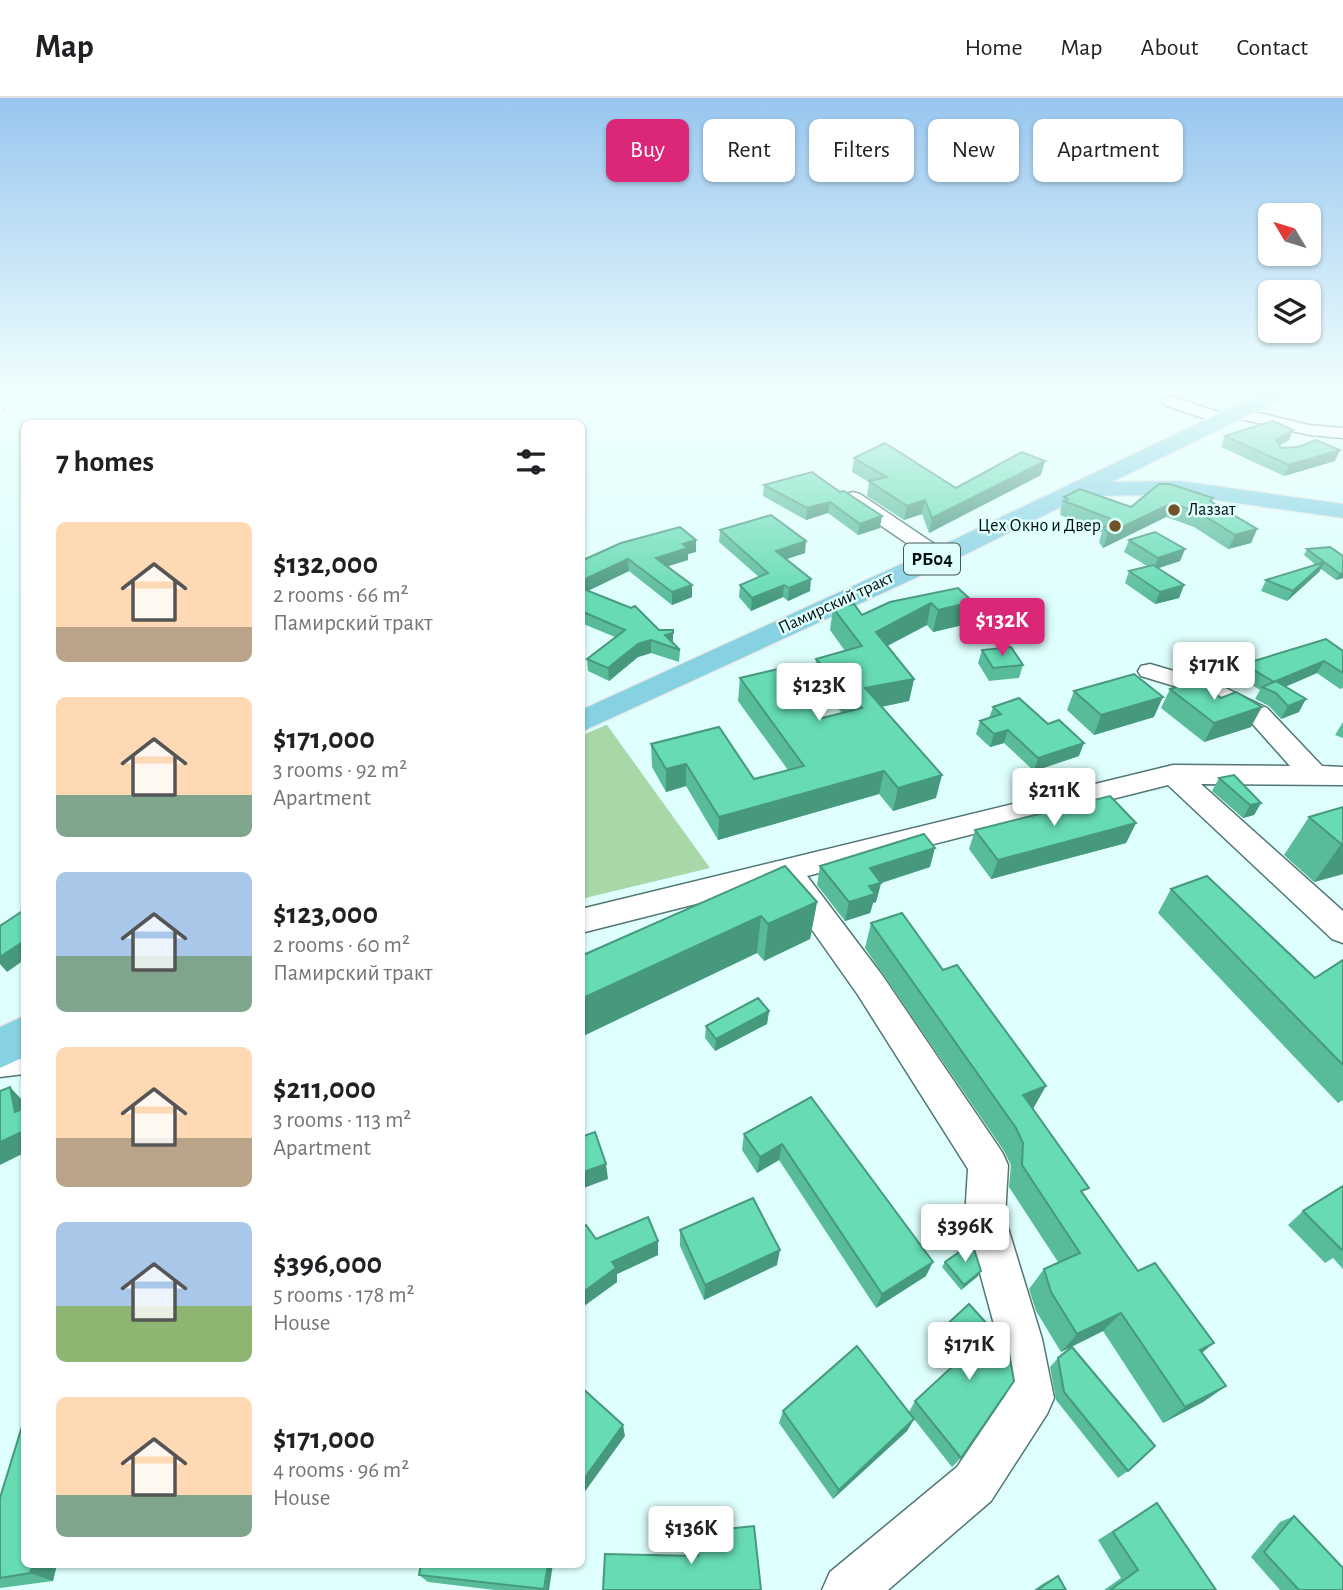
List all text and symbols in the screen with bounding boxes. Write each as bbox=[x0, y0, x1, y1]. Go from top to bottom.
text: Map bbox=[35, 31, 94, 64]
text: Home bbox=[965, 36, 1023, 60]
text: Map bbox=[1061, 36, 1103, 60]
text: About bbox=[1141, 36, 1198, 60]
text: Contact bbox=[1236, 36, 1308, 60]
chip: Buy bbox=[606, 119, 689, 182]
chip: Rent bbox=[703, 119, 795, 182]
chip: Filters bbox=[809, 119, 914, 182]
chip: New bbox=[928, 119, 1019, 182]
chip: Apartment bbox=[1033, 119, 1183, 182]
north arrow bbox=[1258, 203, 1321, 266]
map controls bbox=[1258, 203, 1321, 343]
button: layers bbox=[1258, 280, 1321, 343]
icon: filters bbox=[512, 443, 550, 481]
text: 7 homes bbox=[56, 447, 154, 477]
place label: Лаззат bbox=[1188, 501, 1236, 519]
marker: Лаззат bbox=[1166, 502, 1182, 518]
place label: Цех Окно и Двер bbox=[978, 517, 1101, 535]
marker: Цех Окно и Двер bbox=[1107, 518, 1123, 534]
road number: РБ04 bbox=[904, 544, 960, 574]
text: $132,000 bbox=[273, 549, 378, 579]
icon: home bbox=[112, 550, 196, 634]
street label: Памирский тракт bbox=[776, 568, 897, 638]
text: 2 rooms · 66 m² bbox=[273, 584, 409, 607]
pin: $132K bbox=[953, 598, 1051, 658]
text: $132K bbox=[976, 609, 1028, 632]
text: Памирский тракт bbox=[273, 612, 433, 635]
pin: $171K bbox=[1165, 642, 1263, 702]
text: $171K bbox=[1189, 653, 1239, 676]
pin: $123K bbox=[770, 664, 868, 723]
text: $123K bbox=[793, 674, 845, 697]
text: $171,000 bbox=[273, 724, 375, 754]
icon: home bbox=[112, 725, 196, 809]
text: 3 rooms · 92 m² bbox=[273, 759, 407, 782]
pin: $211K bbox=[1005, 768, 1103, 828]
text: $211K bbox=[1028, 779, 1080, 802]
text: Apartment bbox=[273, 787, 371, 810]
text: $123,000 bbox=[273, 899, 378, 929]
icon: home bbox=[112, 900, 196, 984]
text: 2 rooms · 60 m² bbox=[273, 934, 410, 957]
text: Памирский тракт bbox=[273, 962, 433, 985]
text: $211,000 bbox=[273, 1074, 376, 1104]
icon: home bbox=[112, 1075, 196, 1159]
text: 3 rooms · 113 m² bbox=[273, 1109, 411, 1132]
text: Apartment bbox=[273, 1137, 371, 1160]
pin: $396K bbox=[916, 1204, 1014, 1264]
text: $396K bbox=[937, 1215, 993, 1238]
text: $396,000 bbox=[273, 1249, 382, 1279]
icon: home bbox=[112, 1250, 196, 1334]
text: 5 rooms · 178 m² bbox=[273, 1284, 415, 1307]
text: House bbox=[273, 1312, 330, 1335]
pin: $171K bbox=[920, 1322, 1018, 1382]
text: $171K bbox=[944, 1333, 994, 1356]
text: $171,000 bbox=[273, 1424, 375, 1454]
icon: home bbox=[112, 1425, 196, 1509]
text: 4 rooms · 96 m² bbox=[273, 1459, 409, 1482]
text: House bbox=[273, 1487, 330, 1510]
pin: $136K bbox=[642, 1506, 740, 1566]
text: $136K bbox=[664, 1517, 718, 1540]

